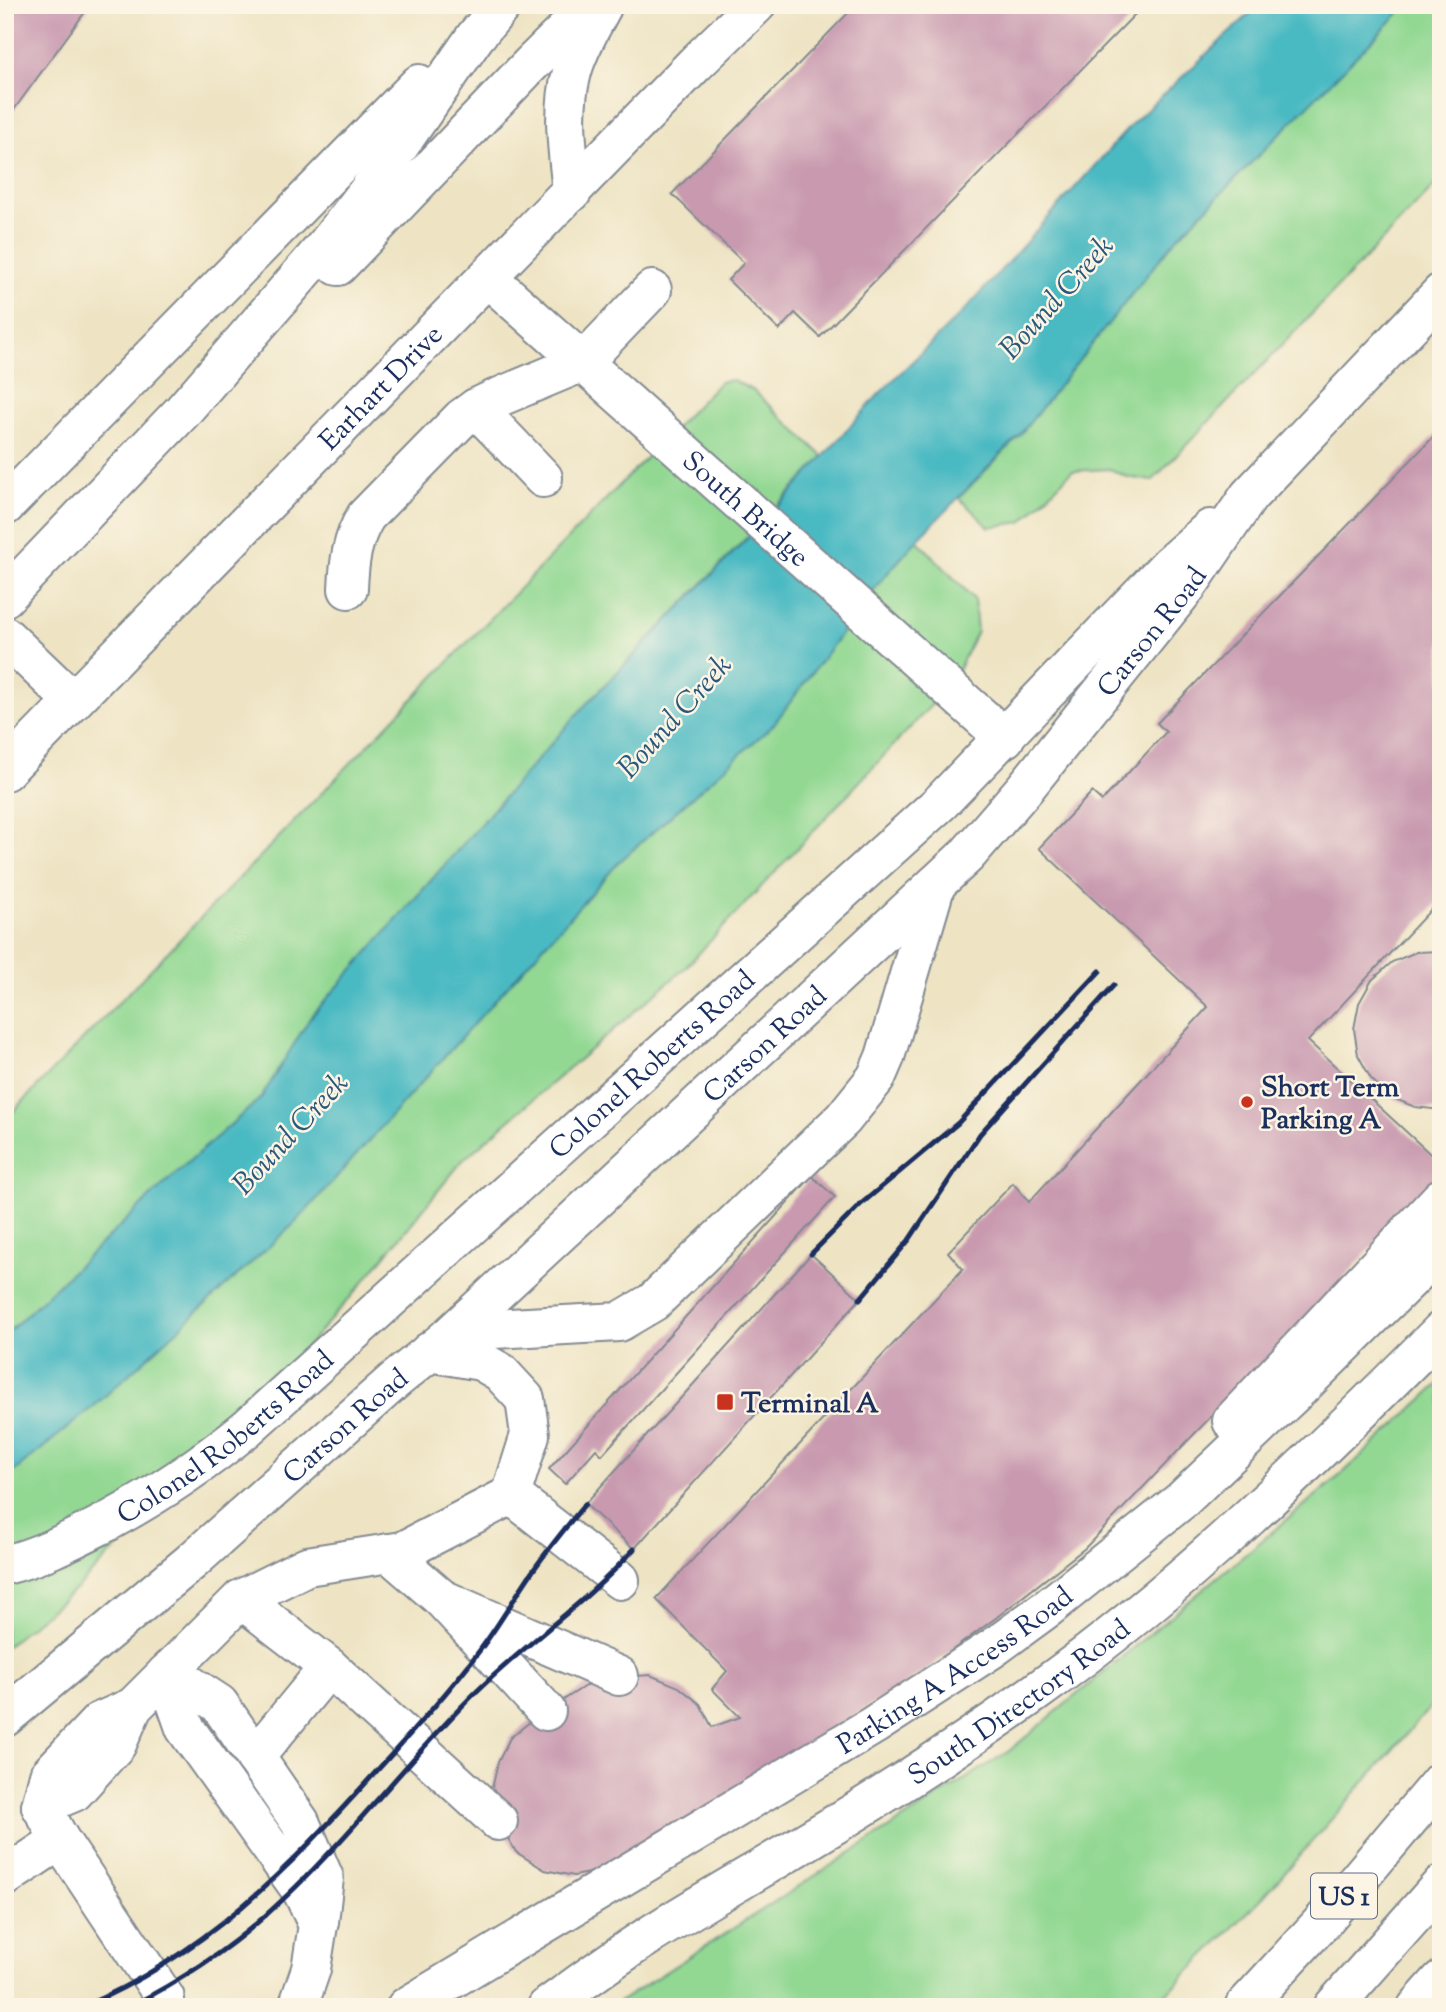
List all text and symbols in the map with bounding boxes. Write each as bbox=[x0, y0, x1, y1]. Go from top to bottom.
water label: Bound Creek bbox=[991, 227, 1125, 370]
street label: Earhart Drive bbox=[311, 317, 453, 461]
street label: South Bridge bbox=[672, 443, 817, 578]
street label: Carson Road bbox=[1089, 559, 1218, 707]
water label: Bound Creek bbox=[609, 646, 743, 789]
street label: Colonel Roberts Road bbox=[541, 962, 765, 1170]
street label: Carson Road bbox=[695, 978, 837, 1114]
water label: Bound Creek bbox=[224, 1064, 360, 1205]
place label: Short Term Parking A bbox=[1261, 1069, 1400, 1141]
marker: Short Term Parking A bbox=[1239, 1094, 1255, 1110]
street label: Colonel Roberts Road bbox=[110, 1342, 344, 1536]
street label: Carson Road bbox=[275, 1360, 418, 1494]
place label: Terminal A bbox=[741, 1385, 879, 1425]
marker: Terminal A bbox=[715, 1392, 735, 1412]
street label: Parking A Access Road bbox=[830, 1578, 1083, 1766]
street label: South Directory Road bbox=[901, 1611, 1140, 1797]
road number: US 1 bbox=[1311, 1873, 1377, 1918]

